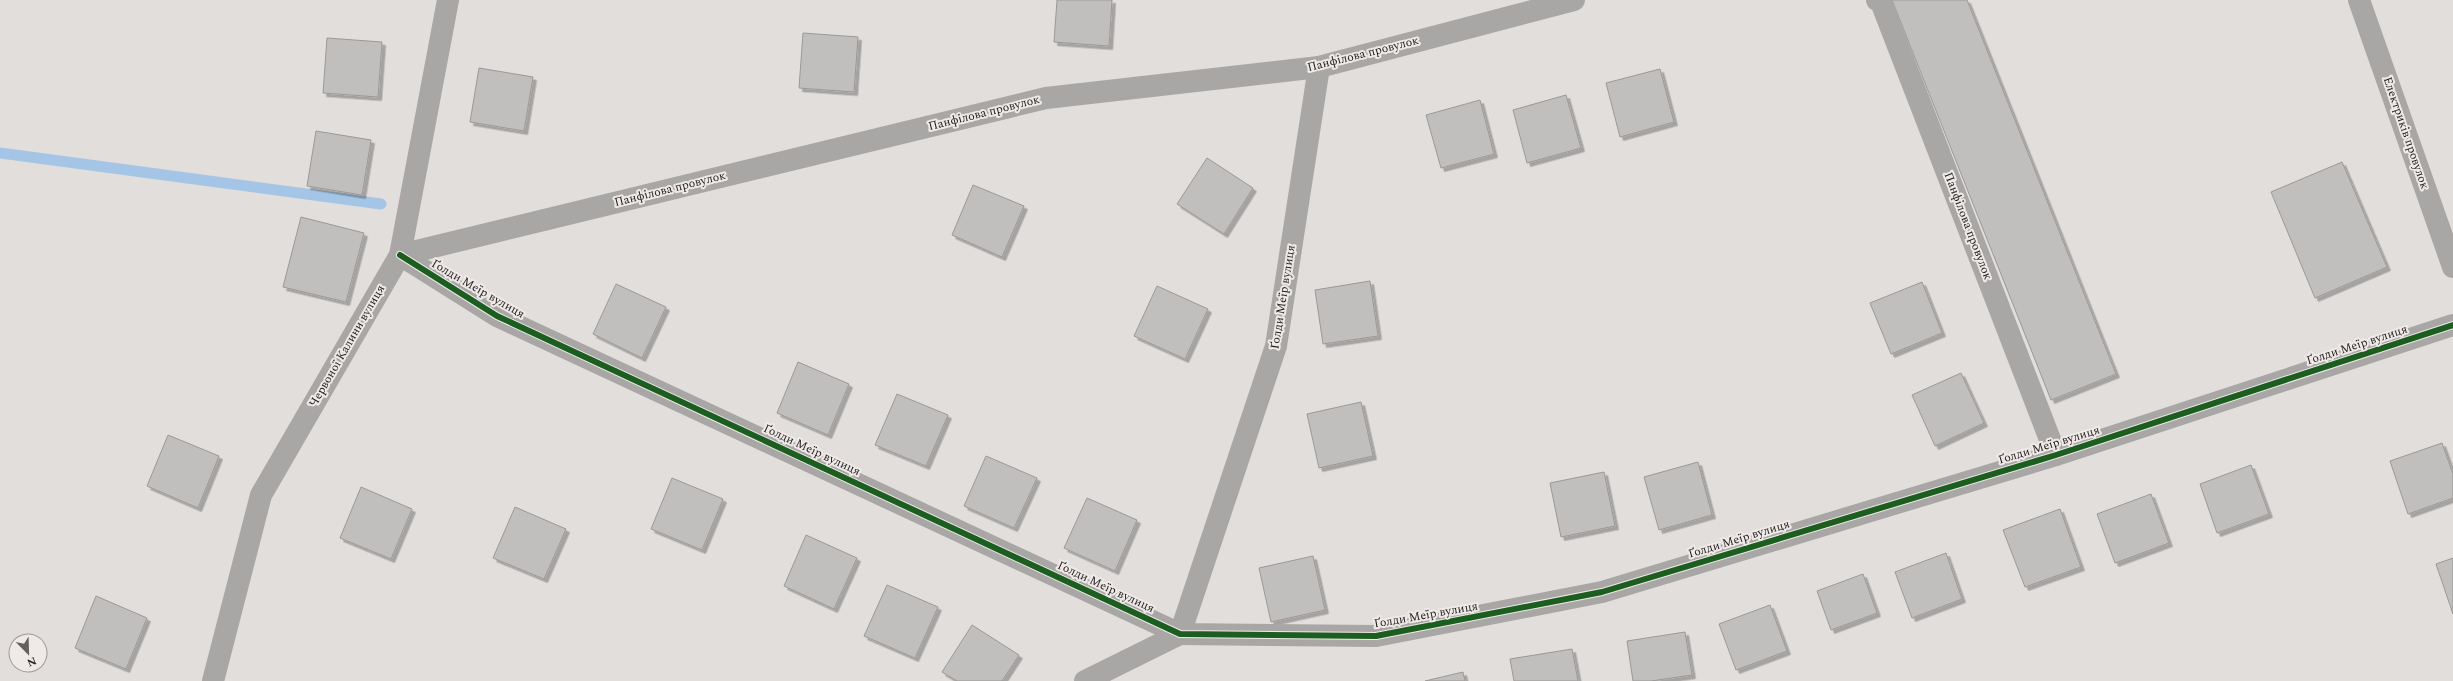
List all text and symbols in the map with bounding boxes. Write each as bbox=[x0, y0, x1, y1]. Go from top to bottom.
street label: Панфілова провулок bbox=[1305, 31, 1421, 77]
street label: Електриків провулок bbox=[2378, 74, 2434, 192]
street label: Панфілова провулок bbox=[926, 90, 1042, 136]
street label: Панфілова провулок bbox=[612, 166, 728, 212]
street label: Панфілова провулок bbox=[1939, 169, 1997, 283]
street label: Ґолди Меїр вулиця bbox=[1265, 244, 1301, 350]
street label: Ґолди Меїр вулиця bbox=[428, 254, 528, 324]
street label: Червоної Калини вулиця bbox=[304, 281, 390, 411]
street label: Ґолди Меїр вулиця bbox=[2304, 320, 2410, 370]
street label: Ґолди Меїр вулиця bbox=[760, 419, 864, 481]
street label: Ґолди Меїр вулиця bbox=[1996, 421, 2102, 469]
street label: Ґолди Меїр вулиця bbox=[1686, 515, 1792, 563]
street label: Ґолди Меїр вулиця bbox=[1054, 556, 1158, 618]
street label: Ґолди Меїр вулиця bbox=[1373, 597, 1479, 633]
north arrow bbox=[8, 633, 48, 673]
text: N bbox=[24, 652, 39, 671]

